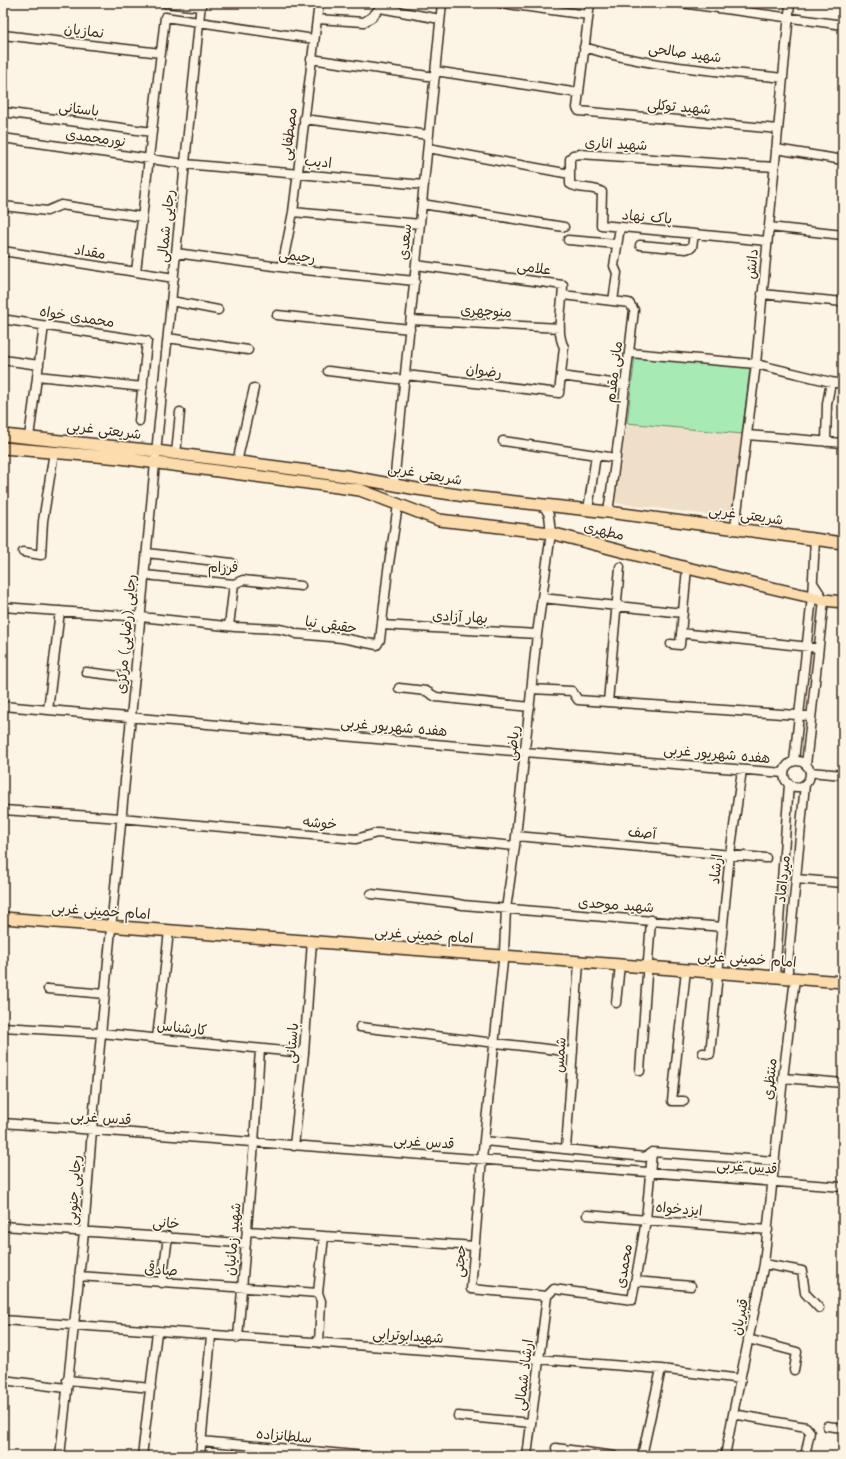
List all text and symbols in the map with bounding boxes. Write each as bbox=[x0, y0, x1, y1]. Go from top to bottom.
street label: نمازیان bbox=[63, 20, 105, 42]
street label: شهید صالحی bbox=[647, 39, 723, 67]
street label: شهید توکلی bbox=[647, 96, 711, 118]
street label: باستانی bbox=[58, 98, 100, 120]
street label: مصطفایی bbox=[277, 106, 301, 162]
street label: نورمحمدی bbox=[64, 125, 128, 151]
street label: شهید اناری bbox=[584, 134, 648, 154]
street label: ادیب bbox=[304, 152, 332, 172]
street label: رجایی شمالی bbox=[154, 189, 178, 263]
street label: پاک نهاد bbox=[621, 206, 673, 229]
street label: سعدی bbox=[395, 223, 415, 261]
street label: مقداد bbox=[73, 241, 107, 263]
street label: رحیمی bbox=[278, 245, 316, 267]
street label: دانش bbox=[742, 248, 762, 280]
street label: علامی bbox=[516, 257, 552, 279]
street label: منوچهری bbox=[460, 301, 512, 322]
street label: محمدی خواه bbox=[38, 303, 116, 331]
street label: مانی مقدم bbox=[602, 340, 628, 404]
street label: رضوان bbox=[465, 360, 503, 382]
street label: شریعتی غربی bbox=[66, 417, 142, 443]
street label: شریعتی غربی bbox=[387, 459, 463, 489]
street label: شریعتی غربی bbox=[708, 501, 784, 529]
street label: مطهری bbox=[582, 518, 626, 544]
street label: فرزام bbox=[208, 559, 238, 578]
street label: رجایی (رضایی) مرکزی bbox=[112, 573, 140, 695]
street label: بهار آزادی bbox=[432, 607, 488, 627]
street label: حقیقی نیا bbox=[304, 613, 358, 637]
street label: هفده شهریور غربی bbox=[340, 714, 448, 740]
street label: ریاضی bbox=[503, 724, 523, 762]
street label: هفده شهریور غربی bbox=[663, 741, 771, 767]
street label: خوشه bbox=[302, 813, 338, 833]
street label: آصف bbox=[627, 823, 657, 843]
street label: ارشاد bbox=[706, 853, 726, 885]
street label: میرداماد bbox=[772, 855, 794, 903]
street label: شهید موحدی bbox=[578, 894, 654, 916]
street label: امام خمینی غربی bbox=[51, 899, 151, 925]
street label: امام خمینی غربی bbox=[374, 923, 474, 949]
street label: امام خمینی غربی bbox=[697, 947, 797, 973]
street label: کارشناس bbox=[156, 1017, 208, 1039]
street label: باستانی bbox=[282, 1022, 302, 1064]
street label: شمس bbox=[550, 1037, 570, 1073]
street label: منتظری bbox=[759, 1057, 781, 1101]
street label: قدس غربی bbox=[70, 1107, 132, 1129]
street label: قدس غربی bbox=[393, 1131, 455, 1153]
street label: رجایی جنوبی bbox=[63, 1154, 86, 1226]
street label: قدس غربی bbox=[716, 1156, 778, 1178]
street label: ایزدخواه bbox=[655, 1198, 703, 1220]
street label: شهید زمانیان bbox=[221, 1202, 245, 1276]
street label: خانی bbox=[152, 1214, 180, 1232]
street label: محمدی bbox=[612, 1243, 636, 1289]
street label: حجتی bbox=[450, 1244, 470, 1278]
street label: صادقی bbox=[144, 1260, 178, 1280]
street label: قنبریان bbox=[728, 1297, 752, 1337]
street label: شهیدابوترابی bbox=[372, 1325, 444, 1347]
street label: ارشاد شمالی bbox=[511, 1338, 537, 1412]
street label: سلطانزاده bbox=[255, 1425, 313, 1447]

